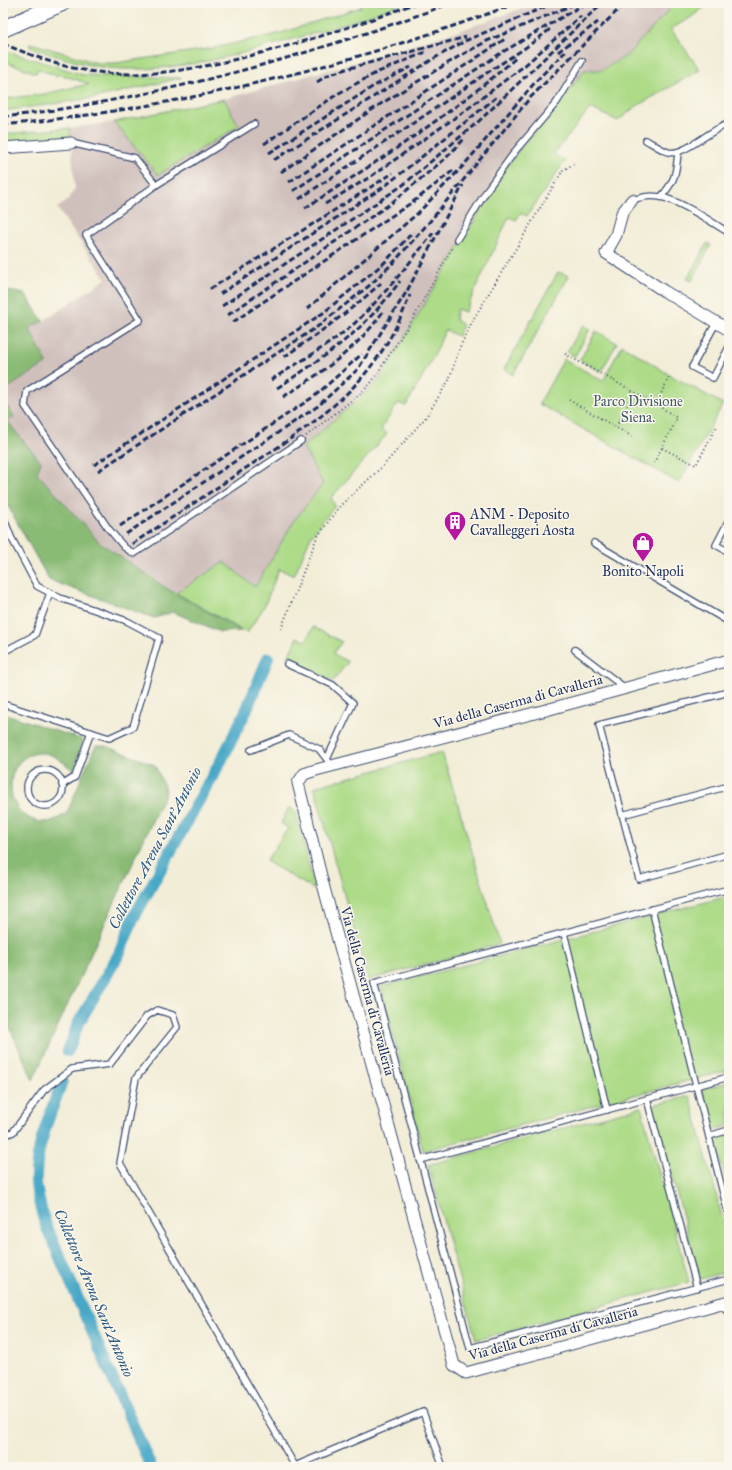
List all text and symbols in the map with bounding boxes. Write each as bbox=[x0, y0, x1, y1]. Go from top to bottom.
park label: Parco Divisione Siena. bbox=[593, 393, 683, 426]
place label: ANM - Deposito Cavalleggeri Aosta bbox=[469, 506, 575, 539]
building icon: ANM - Deposito Cavalleggeri Aosta bbox=[442, 509, 468, 542]
shop icon: Bonito Napoli bbox=[630, 530, 656, 563]
place label: Bonito Napoli bbox=[602, 563, 684, 580]
street label: Via della Caserma di Cavalleria bbox=[431, 671, 605, 733]
water label: Collettore Arena Sant'Antonio bbox=[105, 764, 206, 932]
street label: Via della Caserma di Cavalleria bbox=[336, 904, 398, 1078]
water label: Collettore Arena Sant'Antonio bbox=[50, 1206, 138, 1380]
street label: Via della Caserma di Cavalleria bbox=[466, 1303, 640, 1365]

